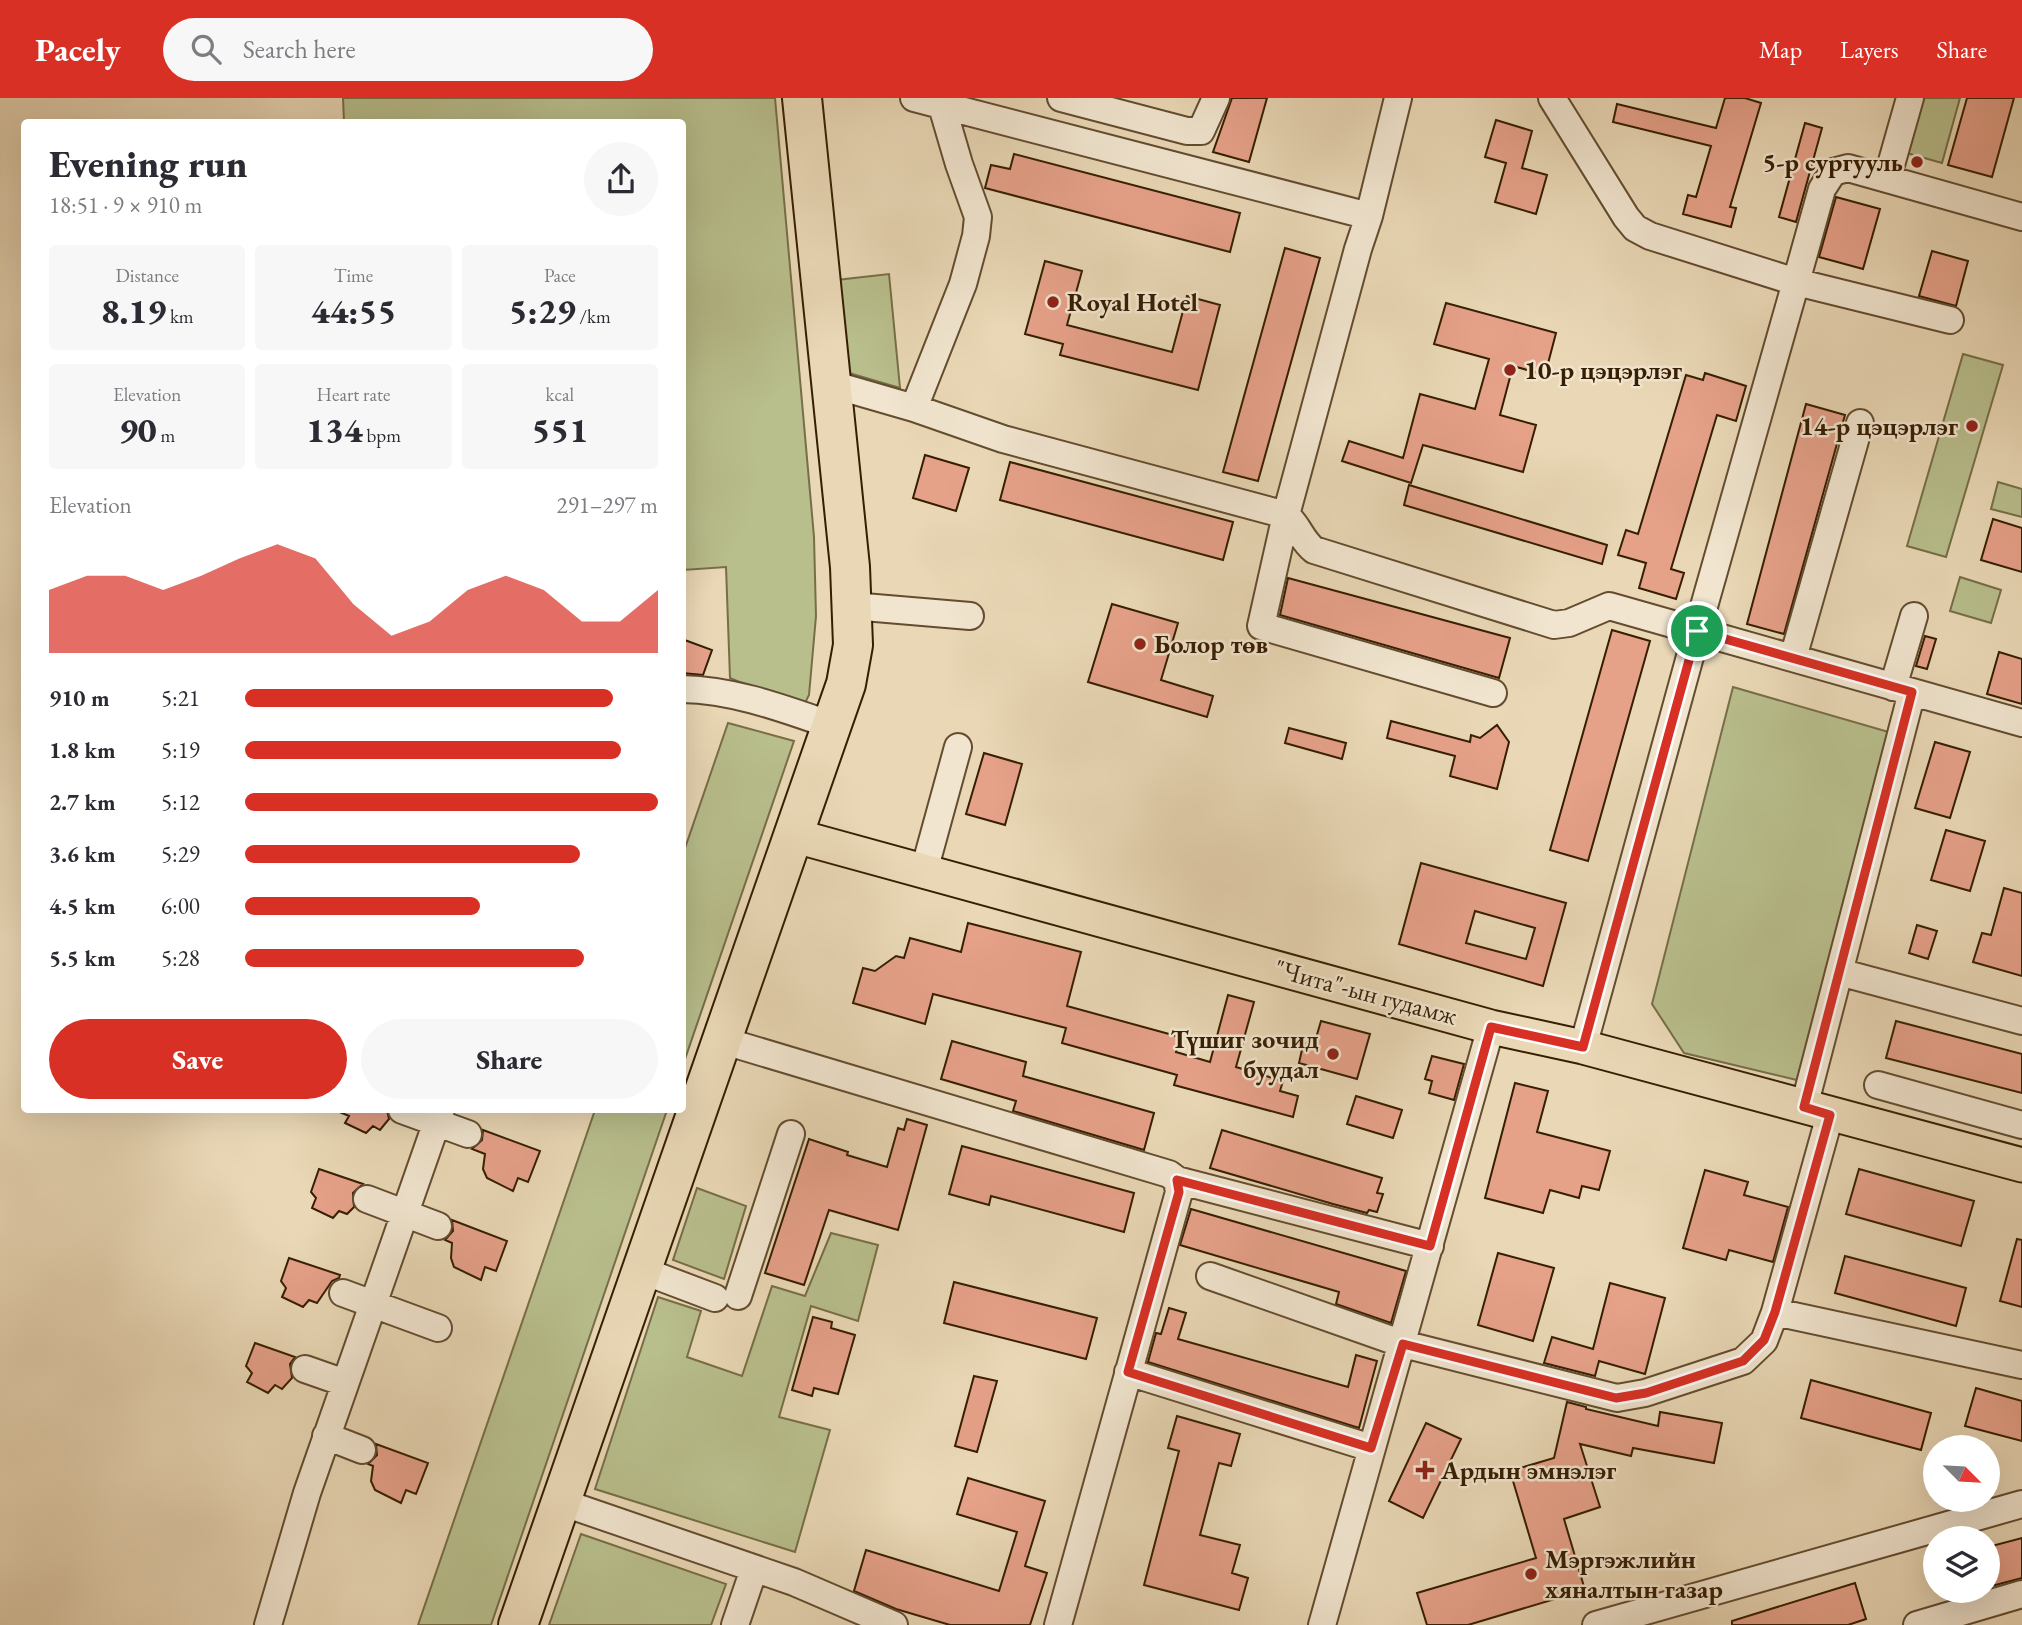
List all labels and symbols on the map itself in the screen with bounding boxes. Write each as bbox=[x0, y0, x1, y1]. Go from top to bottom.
place label: 5-р сургууль bbox=[1762, 145, 1903, 179]
marker: 5-р сургууль bbox=[1909, 154, 1925, 170]
place label: Royal Hotel bbox=[1067, 285, 1198, 319]
marker: Royal Hotel bbox=[1045, 294, 1061, 310]
place label: 10-р цэцэрлэг bbox=[1524, 353, 1683, 387]
marker: 10-р цэцэрлэг bbox=[1502, 362, 1518, 378]
place label: 14-р цэцэрлэг bbox=[1800, 409, 1959, 443]
marker: 14-р цэцэрлэг bbox=[1964, 418, 1980, 434]
pin bbox=[1667, 601, 1727, 661]
place label: Болор төв bbox=[1154, 627, 1268, 661]
marker: Болор төв bbox=[1132, 636, 1148, 652]
street label: "Чита"-ын гудамж bbox=[1271, 951, 1461, 1033]
place label: Түшиг зочид буудал bbox=[1170, 1022, 1319, 1086]
marker: Түшиг зочид буудал bbox=[1325, 1046, 1341, 1062]
north arrow bbox=[1923, 1435, 2000, 1512]
place label: Ардын эмнэлэг bbox=[1440, 1453, 1617, 1487]
marker: Ардын эмнэлэг bbox=[1415, 1460, 1435, 1480]
place label: Мэргэжлийн хяналтын газар bbox=[1545, 1542, 1723, 1606]
marker: Мэргэжлийн хяналтын газар bbox=[1523, 1566, 1539, 1582]

